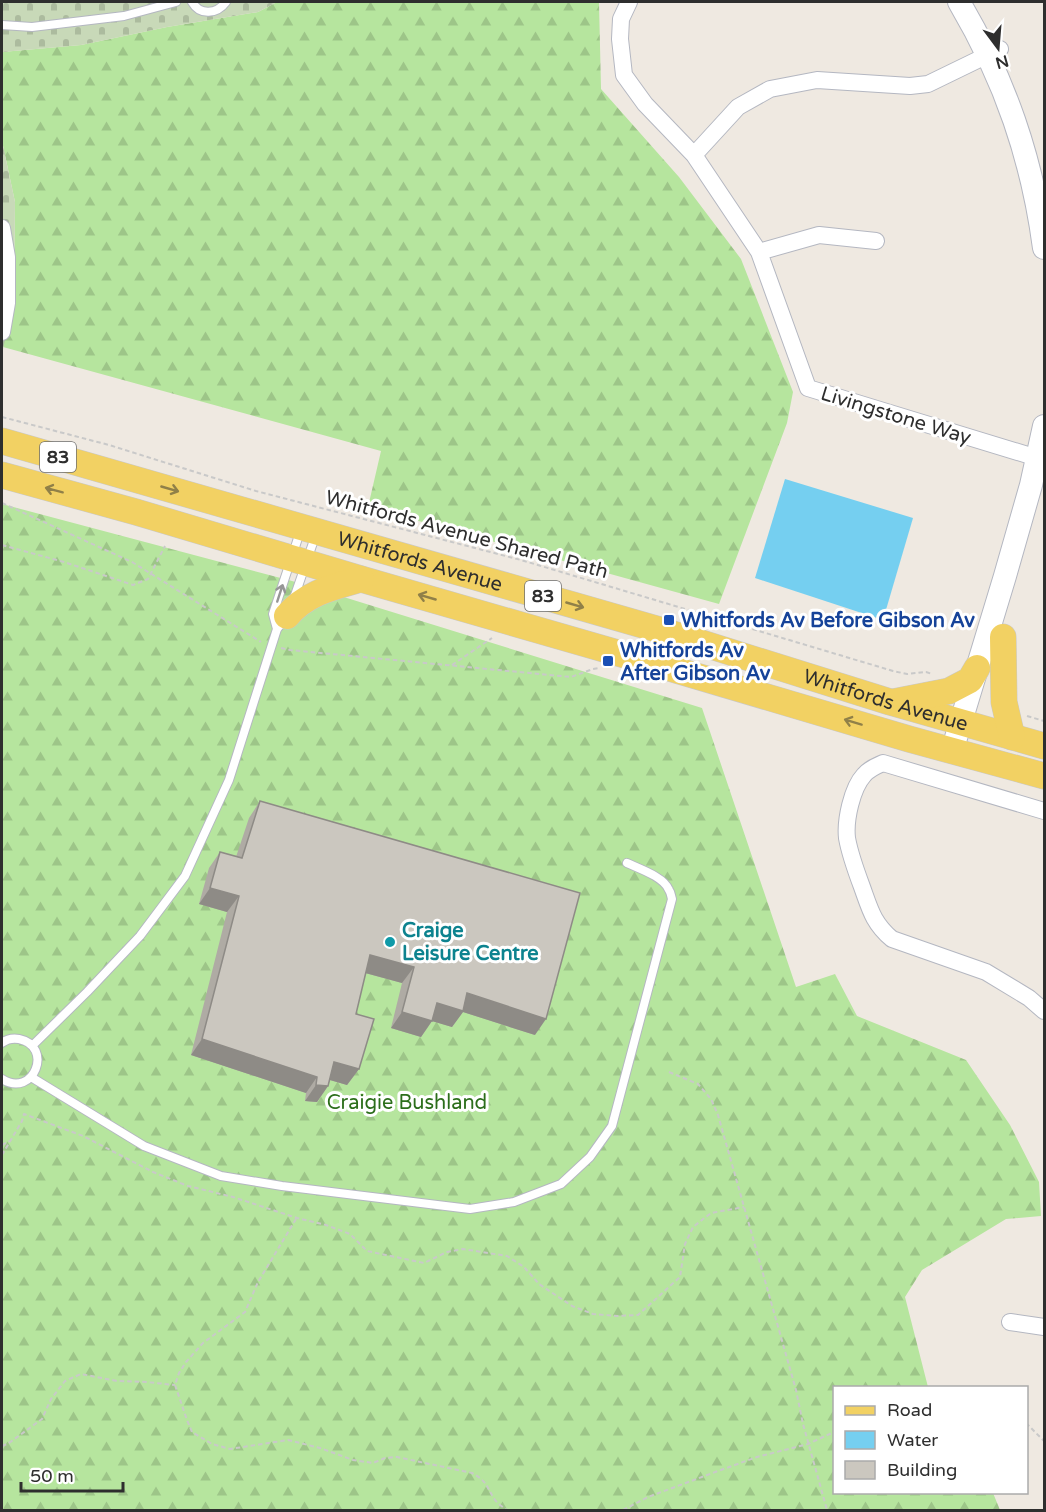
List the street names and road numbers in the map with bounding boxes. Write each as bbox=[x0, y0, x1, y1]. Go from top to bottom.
street label: Livingstone Way bbox=[818, 382, 974, 450]
road number: 83 bbox=[40, 442, 76, 472]
street label: Whitfords Avenue Shared Path bbox=[323, 485, 611, 583]
street label: Whitfords Avenue bbox=[335, 526, 505, 596]
road number: 83 bbox=[525, 581, 561, 611]
street label: Whitfords Avenue bbox=[800, 665, 971, 737]

